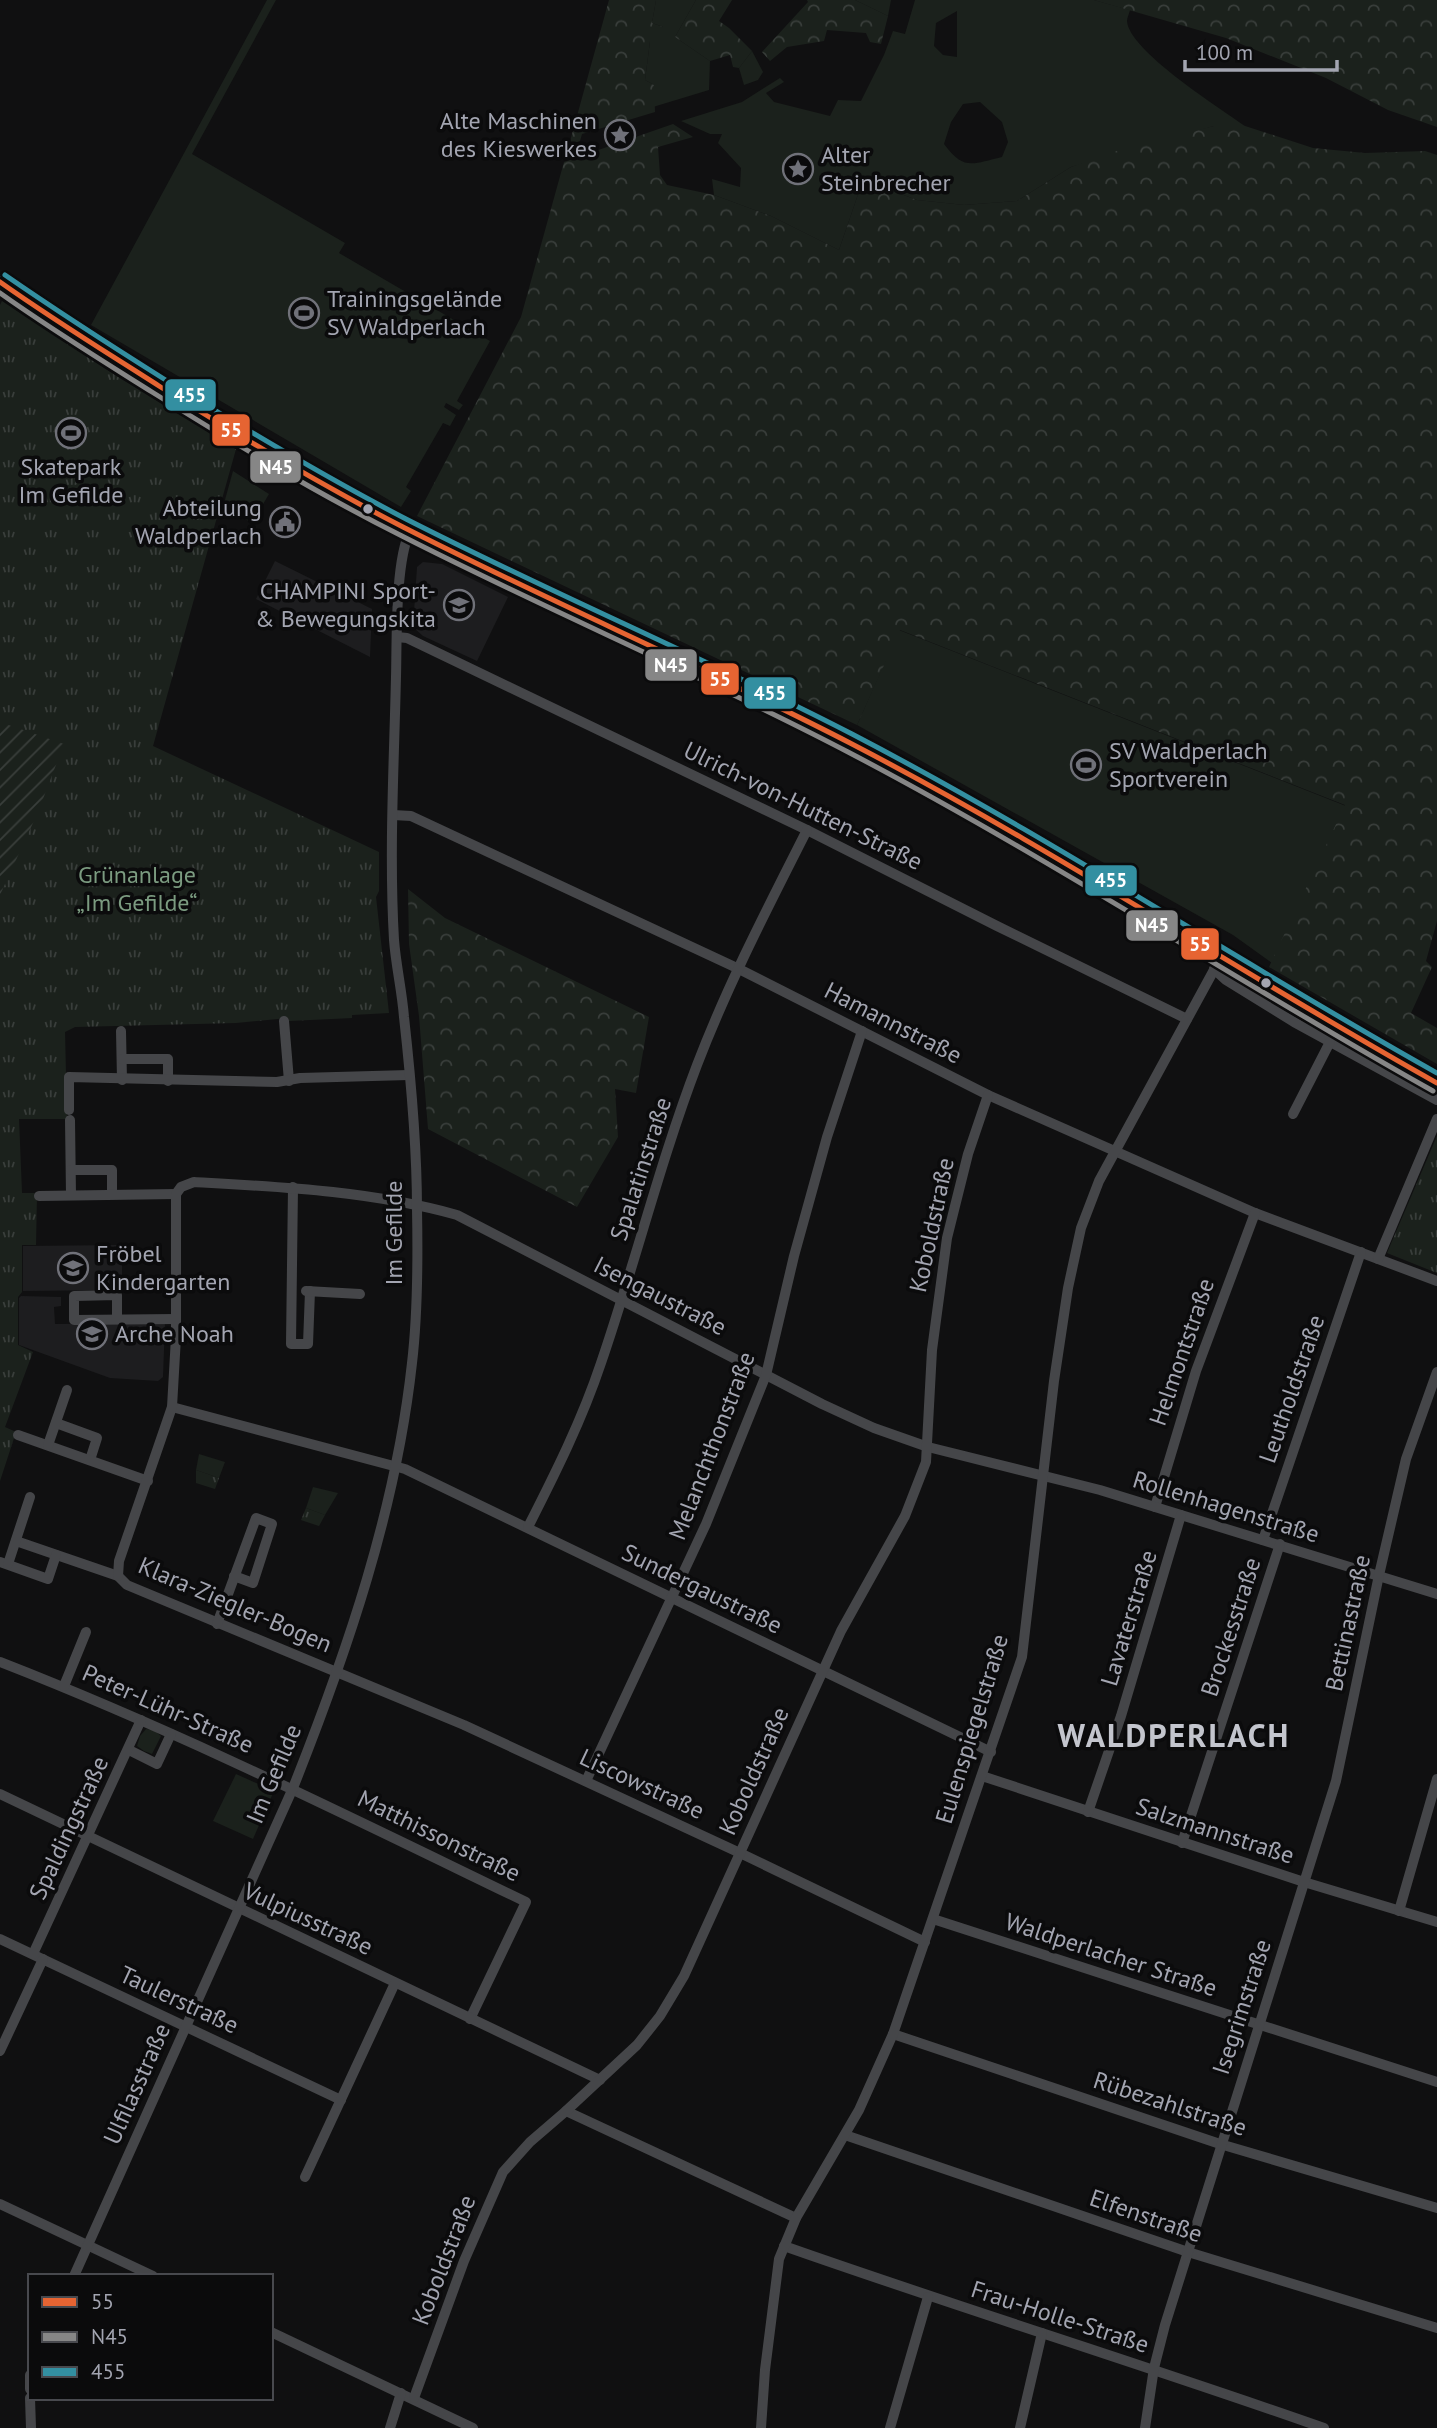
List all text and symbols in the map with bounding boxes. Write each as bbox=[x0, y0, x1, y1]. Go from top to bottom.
scale bar bbox=[1185, 28, 1337, 72]
text: 100 m bbox=[1196, 39, 1253, 66]
place label: Alte Maschinen des Kieswerkes bbox=[440, 105, 597, 164]
place icon: Alte Maschinen des Kieswerkes bbox=[603, 118, 637, 152]
place label: Alter Steinbrecher bbox=[821, 139, 951, 198]
place icon: Alter Steinbrecher bbox=[781, 152, 815, 186]
place label: Trainingsgelände SV Waldperlach bbox=[327, 283, 502, 342]
sports icon: Trainingsgelände SV Waldperlach bbox=[287, 296, 321, 330]
line badge: 455 bbox=[164, 378, 217, 412]
text: 455 bbox=[174, 383, 206, 407]
line badge: 55 bbox=[211, 413, 251, 447]
sports icon: Skatepark Im Gefilde bbox=[54, 416, 88, 450]
text: 55 bbox=[220, 418, 242, 442]
line badge: N45 bbox=[249, 450, 302, 484]
place label: Skatepark Im Gefilde bbox=[19, 451, 123, 510]
text: N45 bbox=[259, 455, 293, 479]
place label: Abteilung Waldperlach bbox=[135, 492, 262, 551]
unlabelled marker bbox=[361, 502, 375, 516]
public building icon: Abteilung Waldperlach bbox=[268, 505, 302, 539]
place label: CHAMPINI Sport- & Bewegungskita bbox=[255, 575, 436, 634]
school or university icon: CHAMPINI Sport- & Bewegungskita bbox=[442, 588, 476, 622]
line badge: N45 bbox=[644, 648, 698, 682]
text: N45 bbox=[654, 653, 688, 677]
line badge: 55 bbox=[700, 662, 740, 696]
text: 55 bbox=[709, 667, 731, 691]
line badge: 455 bbox=[743, 676, 797, 710]
text: 455 bbox=[754, 681, 786, 705]
street label: Ulrich-von-Hutten-Straße bbox=[679, 734, 928, 877]
place label: SV Waldperlach Sportverein bbox=[1109, 735, 1268, 794]
sports icon: SV Waldperlach Sportverein bbox=[1069, 748, 1103, 782]
park label: Grünanlage „Im Gefilde“ bbox=[77, 859, 197, 918]
line badge: 455 bbox=[1084, 864, 1138, 897]
text: 455 bbox=[1095, 868, 1127, 892]
line badge: N45 bbox=[1125, 909, 1179, 942]
text: N45 bbox=[1135, 913, 1169, 937]
line badge: 55 bbox=[1180, 927, 1220, 961]
text: 55 bbox=[1189, 932, 1211, 956]
street label: Hamannstraße bbox=[819, 975, 967, 1071]
unlabelled marker bbox=[1259, 976, 1273, 990]
street label: Spalatinstraße bbox=[603, 1093, 678, 1244]
street label: Koboldstraße bbox=[902, 1155, 961, 1295]
street label: Im Gefilde bbox=[378, 1181, 409, 1285]
place label: Fröbel Kindergarten bbox=[96, 1238, 230, 1297]
street label: Isengaustraße bbox=[589, 1249, 732, 1342]
school or university icon: Fröbel Kindergarten bbox=[56, 1251, 90, 1285]
street label: Helmontstraße bbox=[1142, 1274, 1221, 1430]
street label: Leutholdstraße bbox=[1252, 1311, 1331, 1467]
school or university icon: Arche Noah bbox=[75, 1317, 109, 1351]
place label: Arche Noah bbox=[115, 1318, 234, 1349]
street label: Melanchthonstraße bbox=[661, 1347, 762, 1544]
street label: Rollenhagenstraße bbox=[1129, 1463, 1323, 1550]
street label: Sundergaustraße bbox=[617, 1536, 787, 1641]
street label: Lavaterstraße bbox=[1093, 1546, 1164, 1689]
street label: Klara-Ziegler-Bogen bbox=[134, 1550, 337, 1659]
street label: Bettinastraße bbox=[1318, 1552, 1377, 1694]
street label: Brockesstraße bbox=[1194, 1554, 1268, 1700]
street label: Eulenspiegelstraße bbox=[928, 1630, 1015, 1827]
street label: Peter-Lühr-Straße bbox=[78, 1657, 259, 1760]
street label: Koboldstraße bbox=[712, 1702, 796, 1840]
district label: WALDPERLACH bbox=[1058, 1714, 1290, 1756]
street label: Im Gefilde bbox=[239, 1719, 308, 1828]
street label: Liscowstraße bbox=[575, 1741, 710, 1826]
street label: Spaldingstraße bbox=[22, 1751, 115, 1904]
street label: Matthissonstraße bbox=[353, 1783, 526, 1888]
street label: Salzmannstraße bbox=[1132, 1790, 1298, 1871]
street label: Vulpiusstraße bbox=[238, 1875, 378, 1962]
street label: Waldperlacher Straße bbox=[1001, 1906, 1221, 2003]
street label: Isegrimstraße bbox=[1205, 1935, 1278, 2079]
street label: Taulerstraße bbox=[115, 1959, 244, 2041]
street label: Ulfilasstraße bbox=[96, 2018, 177, 2149]
street label: Rübezahlstraße bbox=[1090, 2064, 1251, 2143]
street label: Elfenstraße bbox=[1086, 2182, 1207, 2249]
street label: Koboldstraße bbox=[405, 2190, 483, 2329]
street label: Frau-Holle-Straße bbox=[967, 2273, 1153, 2360]
legend bbox=[28, 2274, 273, 2400]
text: 55 bbox=[91, 2288, 114, 2315]
text: N45 bbox=[91, 2323, 128, 2350]
text: 455 bbox=[91, 2358, 125, 2385]

